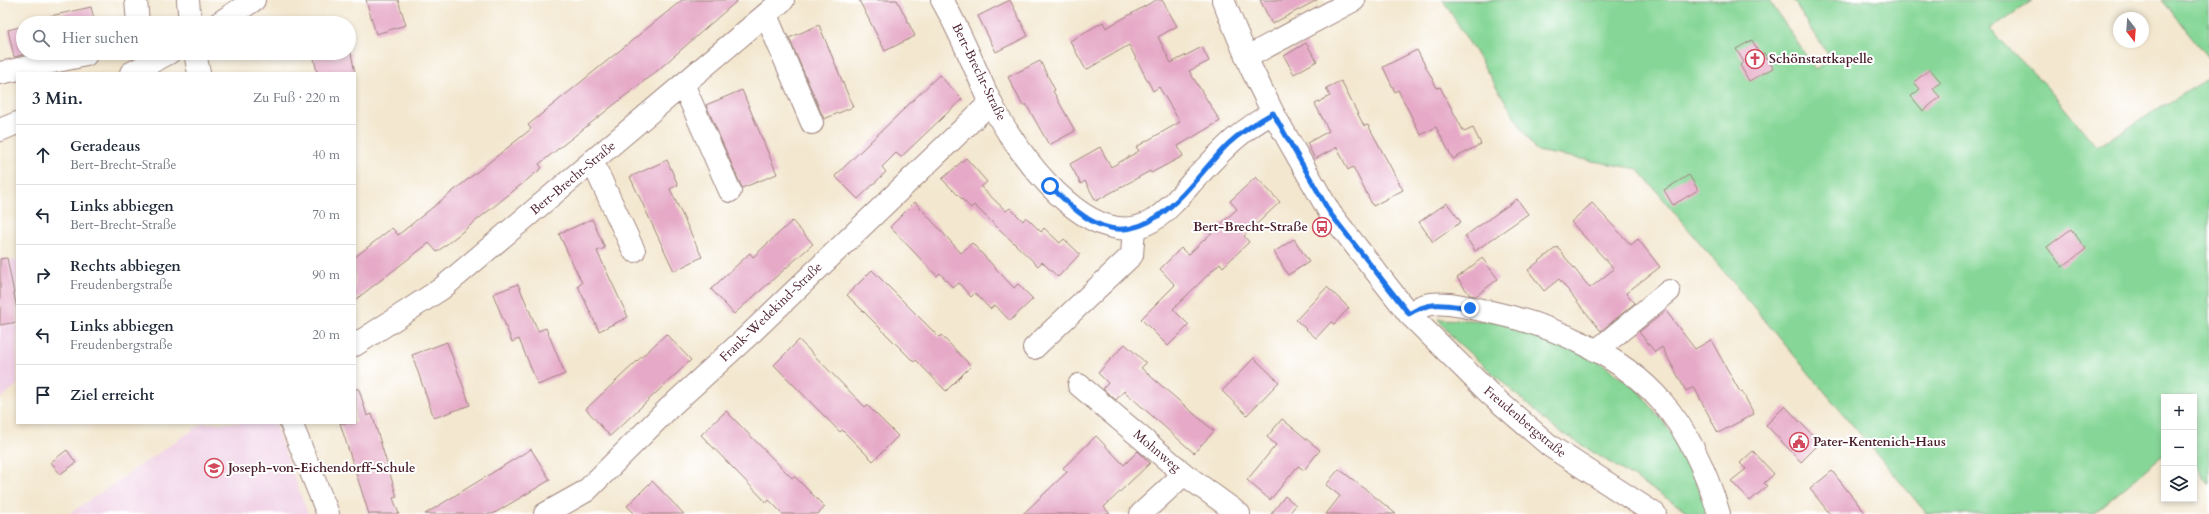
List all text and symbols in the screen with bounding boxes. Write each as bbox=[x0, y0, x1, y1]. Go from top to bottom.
north arrow bbox=[2113, 12, 2149, 48]
search box bbox=[16, 16, 356, 60]
street label: Bert-Brecht-Straße bbox=[948, 20, 1010, 124]
icon: search bbox=[30, 27, 52, 49]
text: Hier suchen bbox=[62, 28, 139, 48]
church icon: Schönstattkapelle bbox=[1744, 48, 1766, 70]
place label: Schönstattkapelle bbox=[1769, 50, 1873, 68]
text: 3 Min. bbox=[32, 87, 83, 110]
text: Zu Fuß · 220 m bbox=[253, 89, 340, 107]
text: Geradeaus bbox=[70, 136, 140, 156]
street label: Bert-Brecht-Straße bbox=[526, 137, 620, 219]
icon: ahead bbox=[32, 144, 54, 166]
text: 40 m bbox=[312, 146, 340, 164]
text: Bert-Brecht-Straße bbox=[70, 156, 176, 174]
route start bbox=[1041, 177, 1059, 195]
text: Links abbiegen bbox=[70, 196, 174, 216]
icon: left bbox=[32, 204, 54, 226]
text: 70 m bbox=[312, 206, 340, 224]
text: Bert-Brecht-Straße bbox=[70, 216, 176, 234]
bus stop icon: Bert-Brecht-Straße bbox=[1311, 216, 1333, 238]
place label: Bert-Brecht-Straße bbox=[1193, 218, 1308, 236]
text: Rechts abbiegen bbox=[70, 256, 181, 276]
street label: Frank-Wedekind-Straße bbox=[716, 258, 826, 366]
icon: right bbox=[32, 264, 54, 286]
text: 90 m bbox=[312, 266, 340, 284]
text: Freudenbergstraße bbox=[70, 276, 173, 294]
route end bbox=[1461, 299, 1479, 317]
text: Links abbiegen bbox=[70, 316, 174, 336]
icon: left bbox=[32, 324, 54, 346]
text: 20 m bbox=[312, 326, 340, 344]
text: Freudenbergstraße bbox=[70, 336, 173, 354]
street label: Freudenbergstraße bbox=[1480, 382, 1570, 462]
icon: arrive bbox=[32, 384, 54, 406]
text: Ziel erreicht bbox=[70, 385, 154, 405]
map controls bbox=[2161, 394, 2197, 502]
button: + bbox=[2161, 394, 2197, 430]
street label: Mohnweg bbox=[1129, 426, 1185, 477]
button: − bbox=[2161, 430, 2197, 466]
public building icon: Pater-Kentenich-Haus bbox=[1788, 431, 1810, 453]
place label: Pater-Kentenich-Haus bbox=[1813, 433, 1946, 451]
school or university icon: Joseph-von-Eichendorff-Schule bbox=[203, 457, 225, 479]
place label: Joseph-von-Eichendorff-Schule bbox=[226, 459, 415, 477]
button: layers bbox=[2161, 466, 2197, 502]

